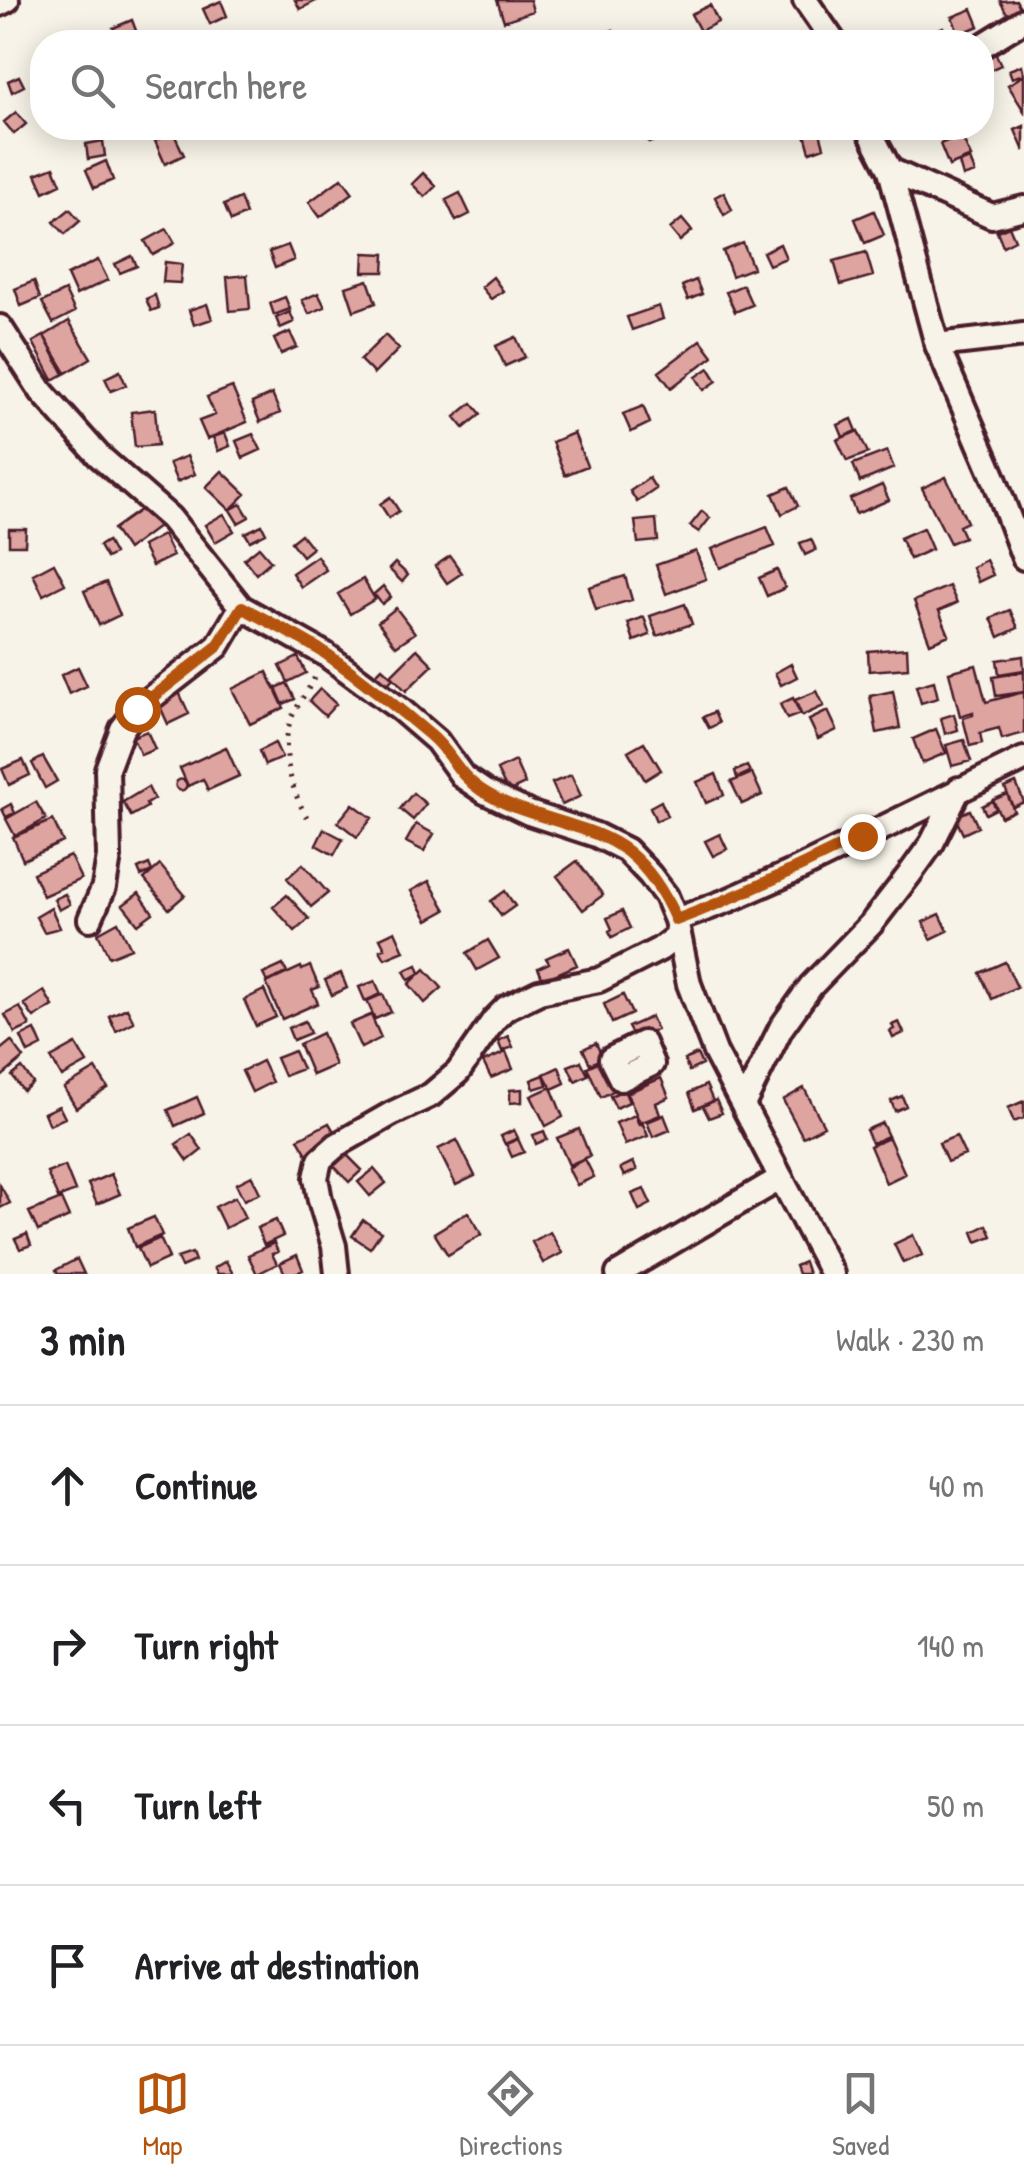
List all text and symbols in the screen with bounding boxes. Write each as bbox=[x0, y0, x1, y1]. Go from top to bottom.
search box bbox=[30, 30, 994, 140]
icon: search bbox=[65, 58, 120, 113]
text: Search here bbox=[145, 59, 307, 111]
route start bbox=[115, 687, 161, 733]
route end bbox=[840, 814, 886, 860]
text: 3 min bbox=[40, 1311, 125, 1368]
text: Walk · 230 m bbox=[836, 1318, 984, 1361]
icon: ahead bbox=[40, 1458, 95, 1513]
text: Continue bbox=[135, 1459, 257, 1511]
text: 40 m bbox=[929, 1464, 984, 1507]
icon: right bbox=[40, 1618, 95, 1673]
text: Turn right bbox=[135, 1619, 278, 1671]
text: 140 m bbox=[917, 1624, 984, 1667]
icon: left bbox=[40, 1778, 95, 1833]
text: Turn left bbox=[135, 1779, 260, 1831]
text: 50 m bbox=[927, 1784, 984, 1827]
icon: arrive bbox=[40, 1938, 95, 1993]
text: Arrive at destination bbox=[135, 1939, 419, 1991]
tab: Map bbox=[135, 2066, 190, 2164]
tab: Directions bbox=[459, 2066, 562, 2164]
tab: Saved bbox=[832, 2066, 889, 2164]

